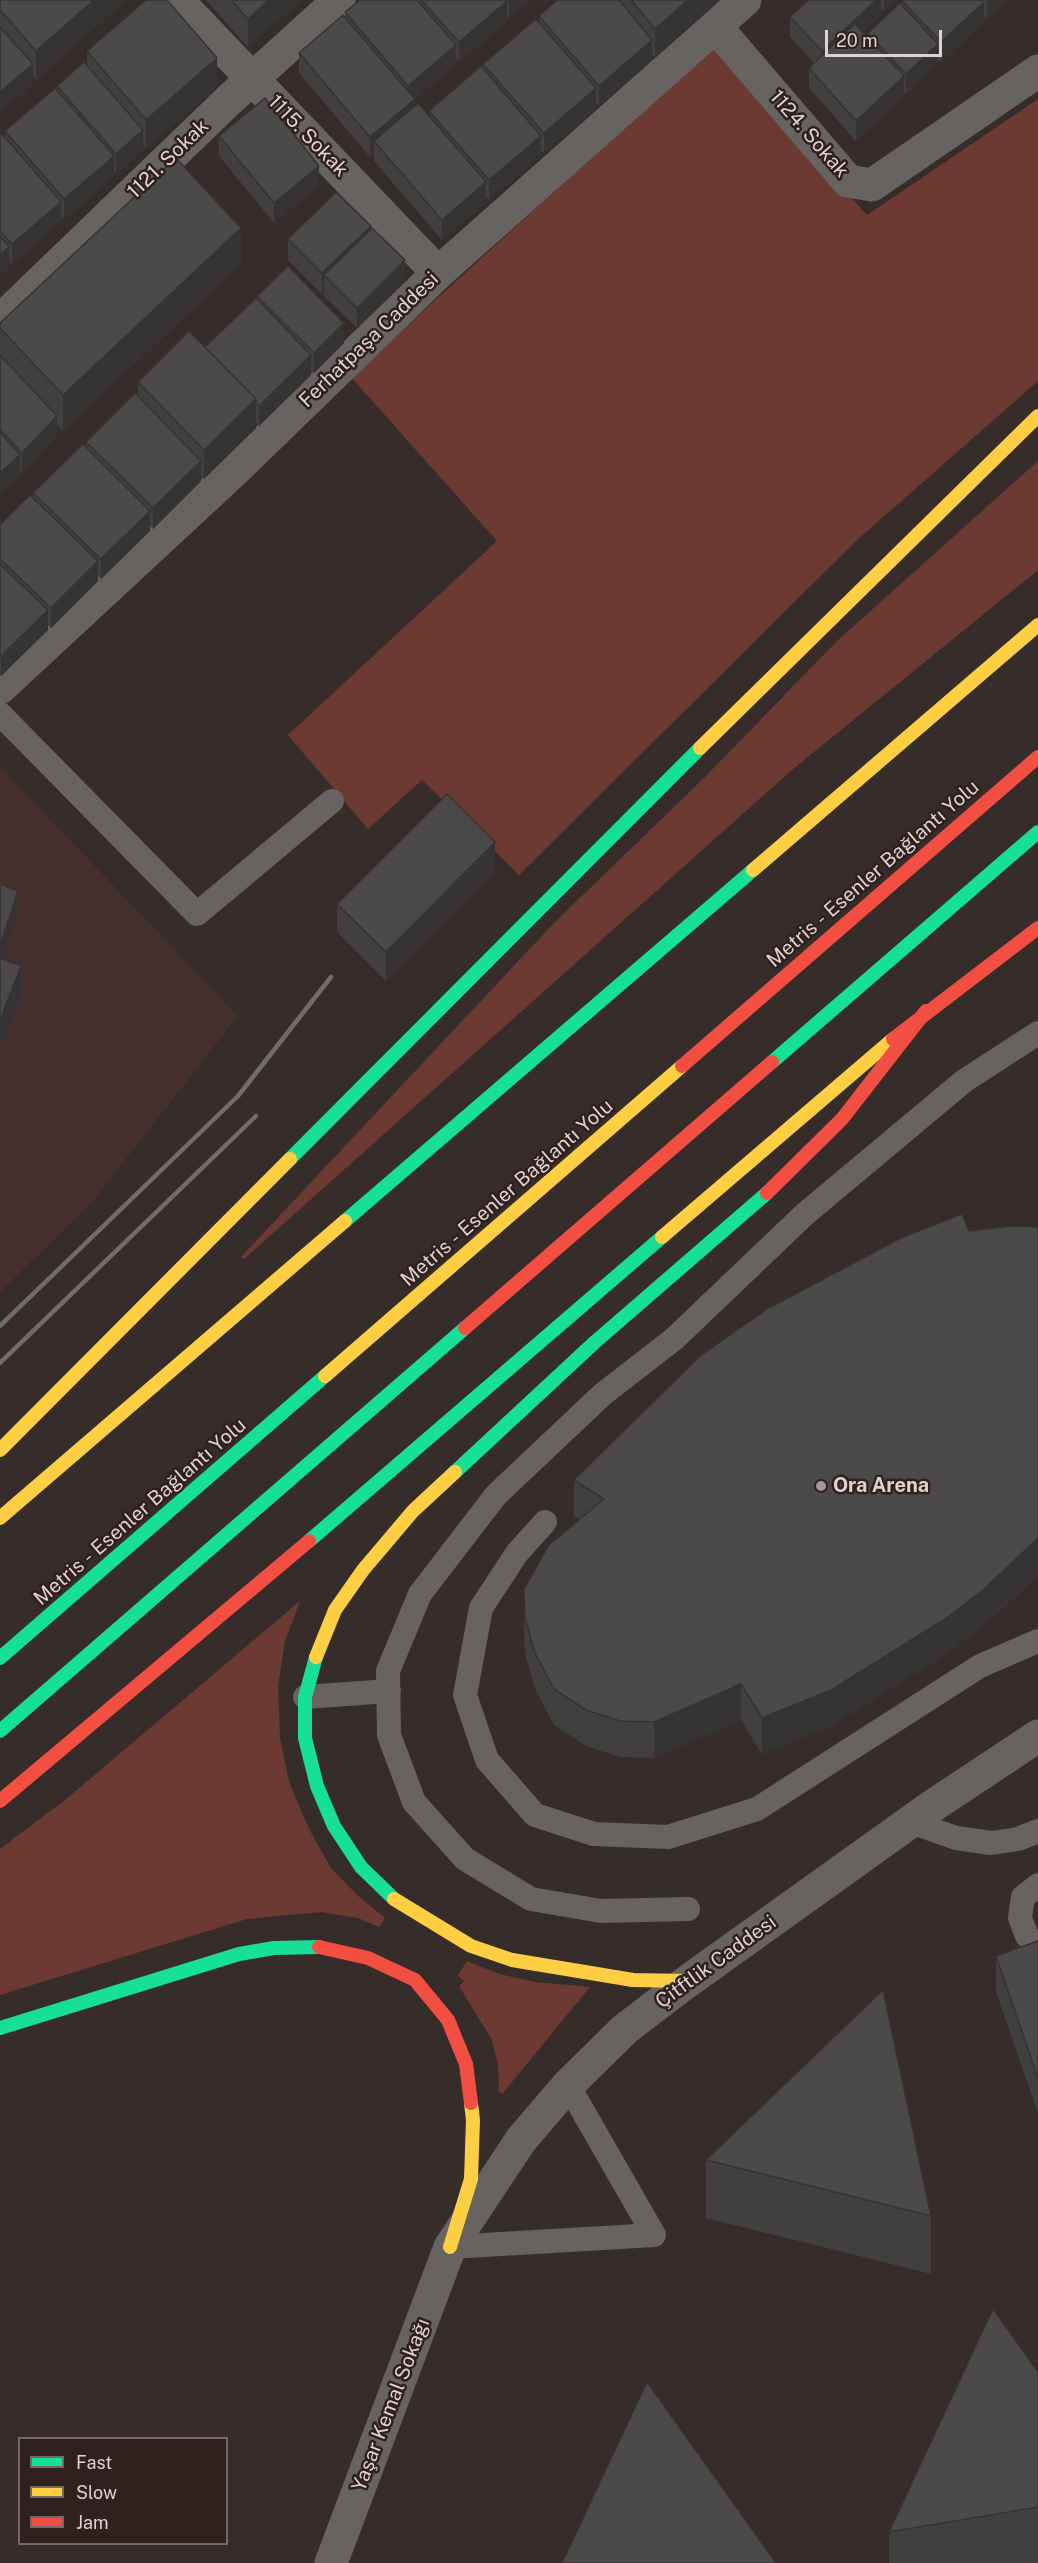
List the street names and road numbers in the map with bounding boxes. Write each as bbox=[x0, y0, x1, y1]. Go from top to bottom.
street label: 1124. Sokak bbox=[764, 85, 854, 183]
street label: 1115. Sokak bbox=[263, 90, 353, 182]
street label: 1121. Sokak bbox=[122, 114, 214, 204]
street label: Ferhatpaşa Caddesi bbox=[294, 267, 444, 413]
street label: Metris - Esenler Bağlantı Yolu bbox=[762, 775, 984, 973]
street label: Metris - Esenler Bağlantı Yolu bbox=[396, 1094, 618, 1292]
street label: Metris - Esenler Bağlantı Yolu bbox=[29, 1413, 251, 1611]
street label: Çitftlik Caddesi bbox=[651, 1910, 781, 2014]
street label: Yaşar Kemal Sokağı bbox=[347, 2315, 435, 2495]

